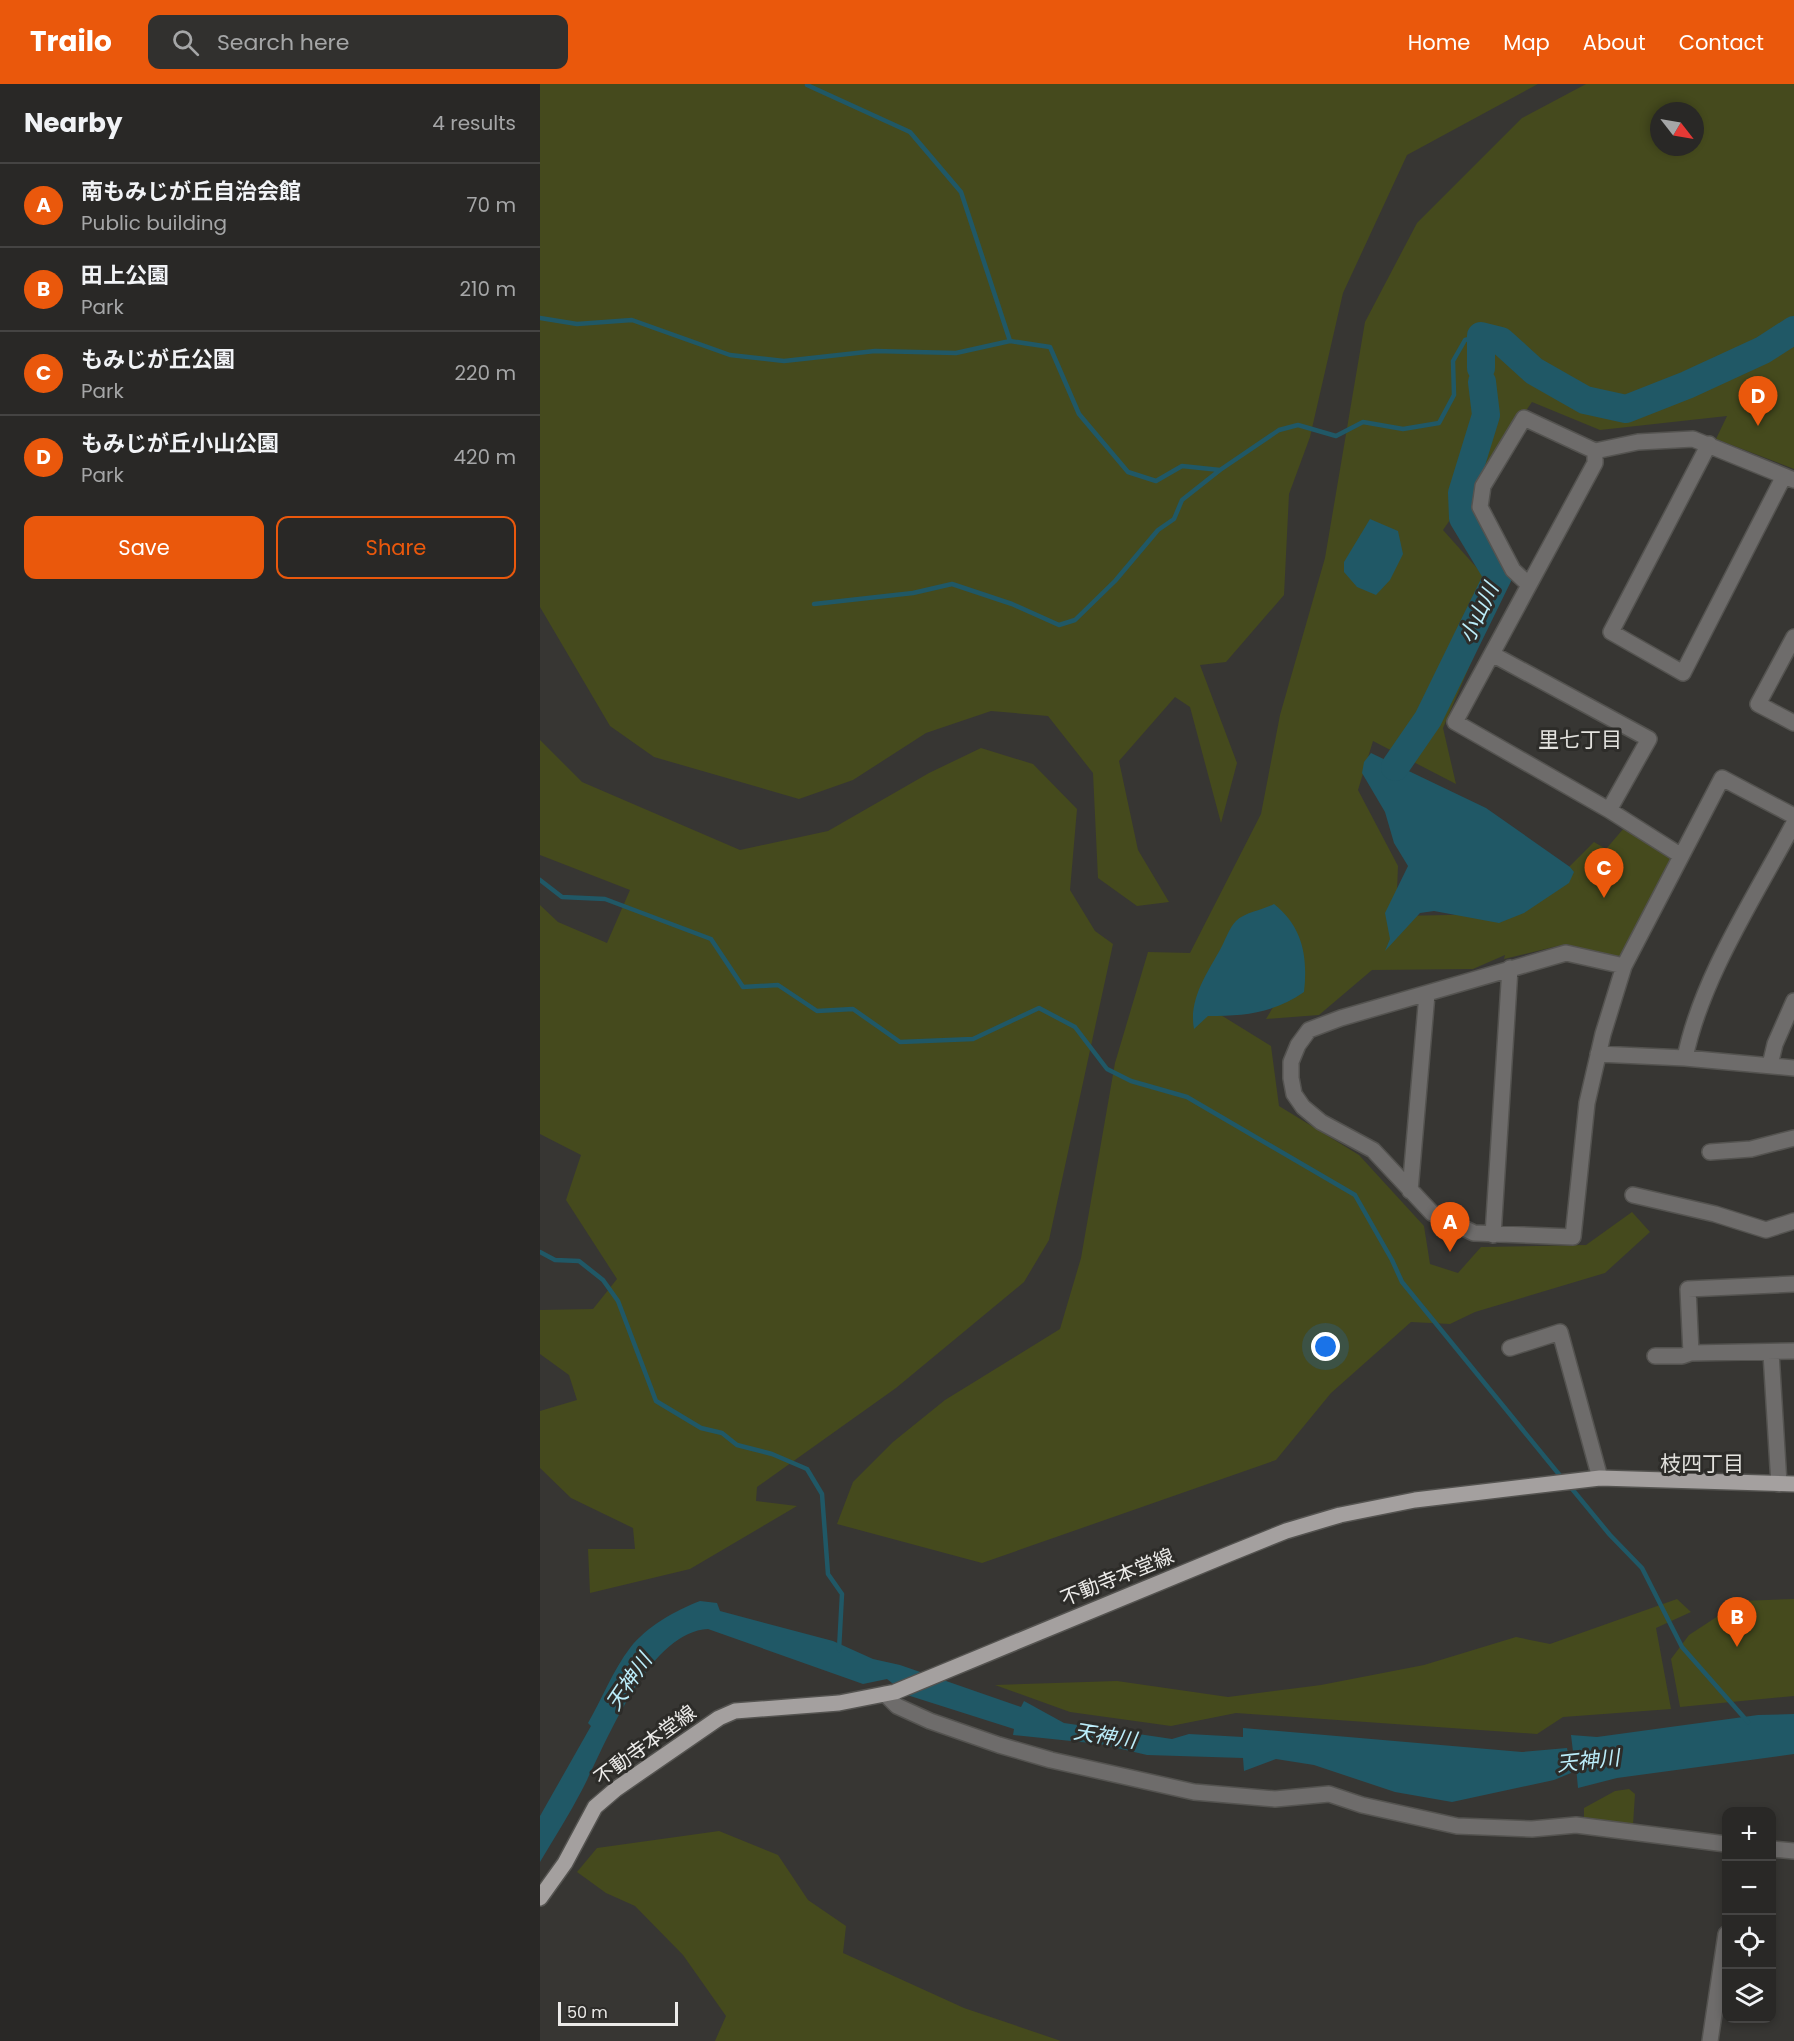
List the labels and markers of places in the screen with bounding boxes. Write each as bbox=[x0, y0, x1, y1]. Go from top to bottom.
pin: D bbox=[1738, 376, 1778, 426]
pin: C bbox=[1584, 848, 1624, 898]
pin: A bbox=[1430, 1202, 1470, 1252]
pin: B bbox=[1718, 1598, 1756, 1647]

